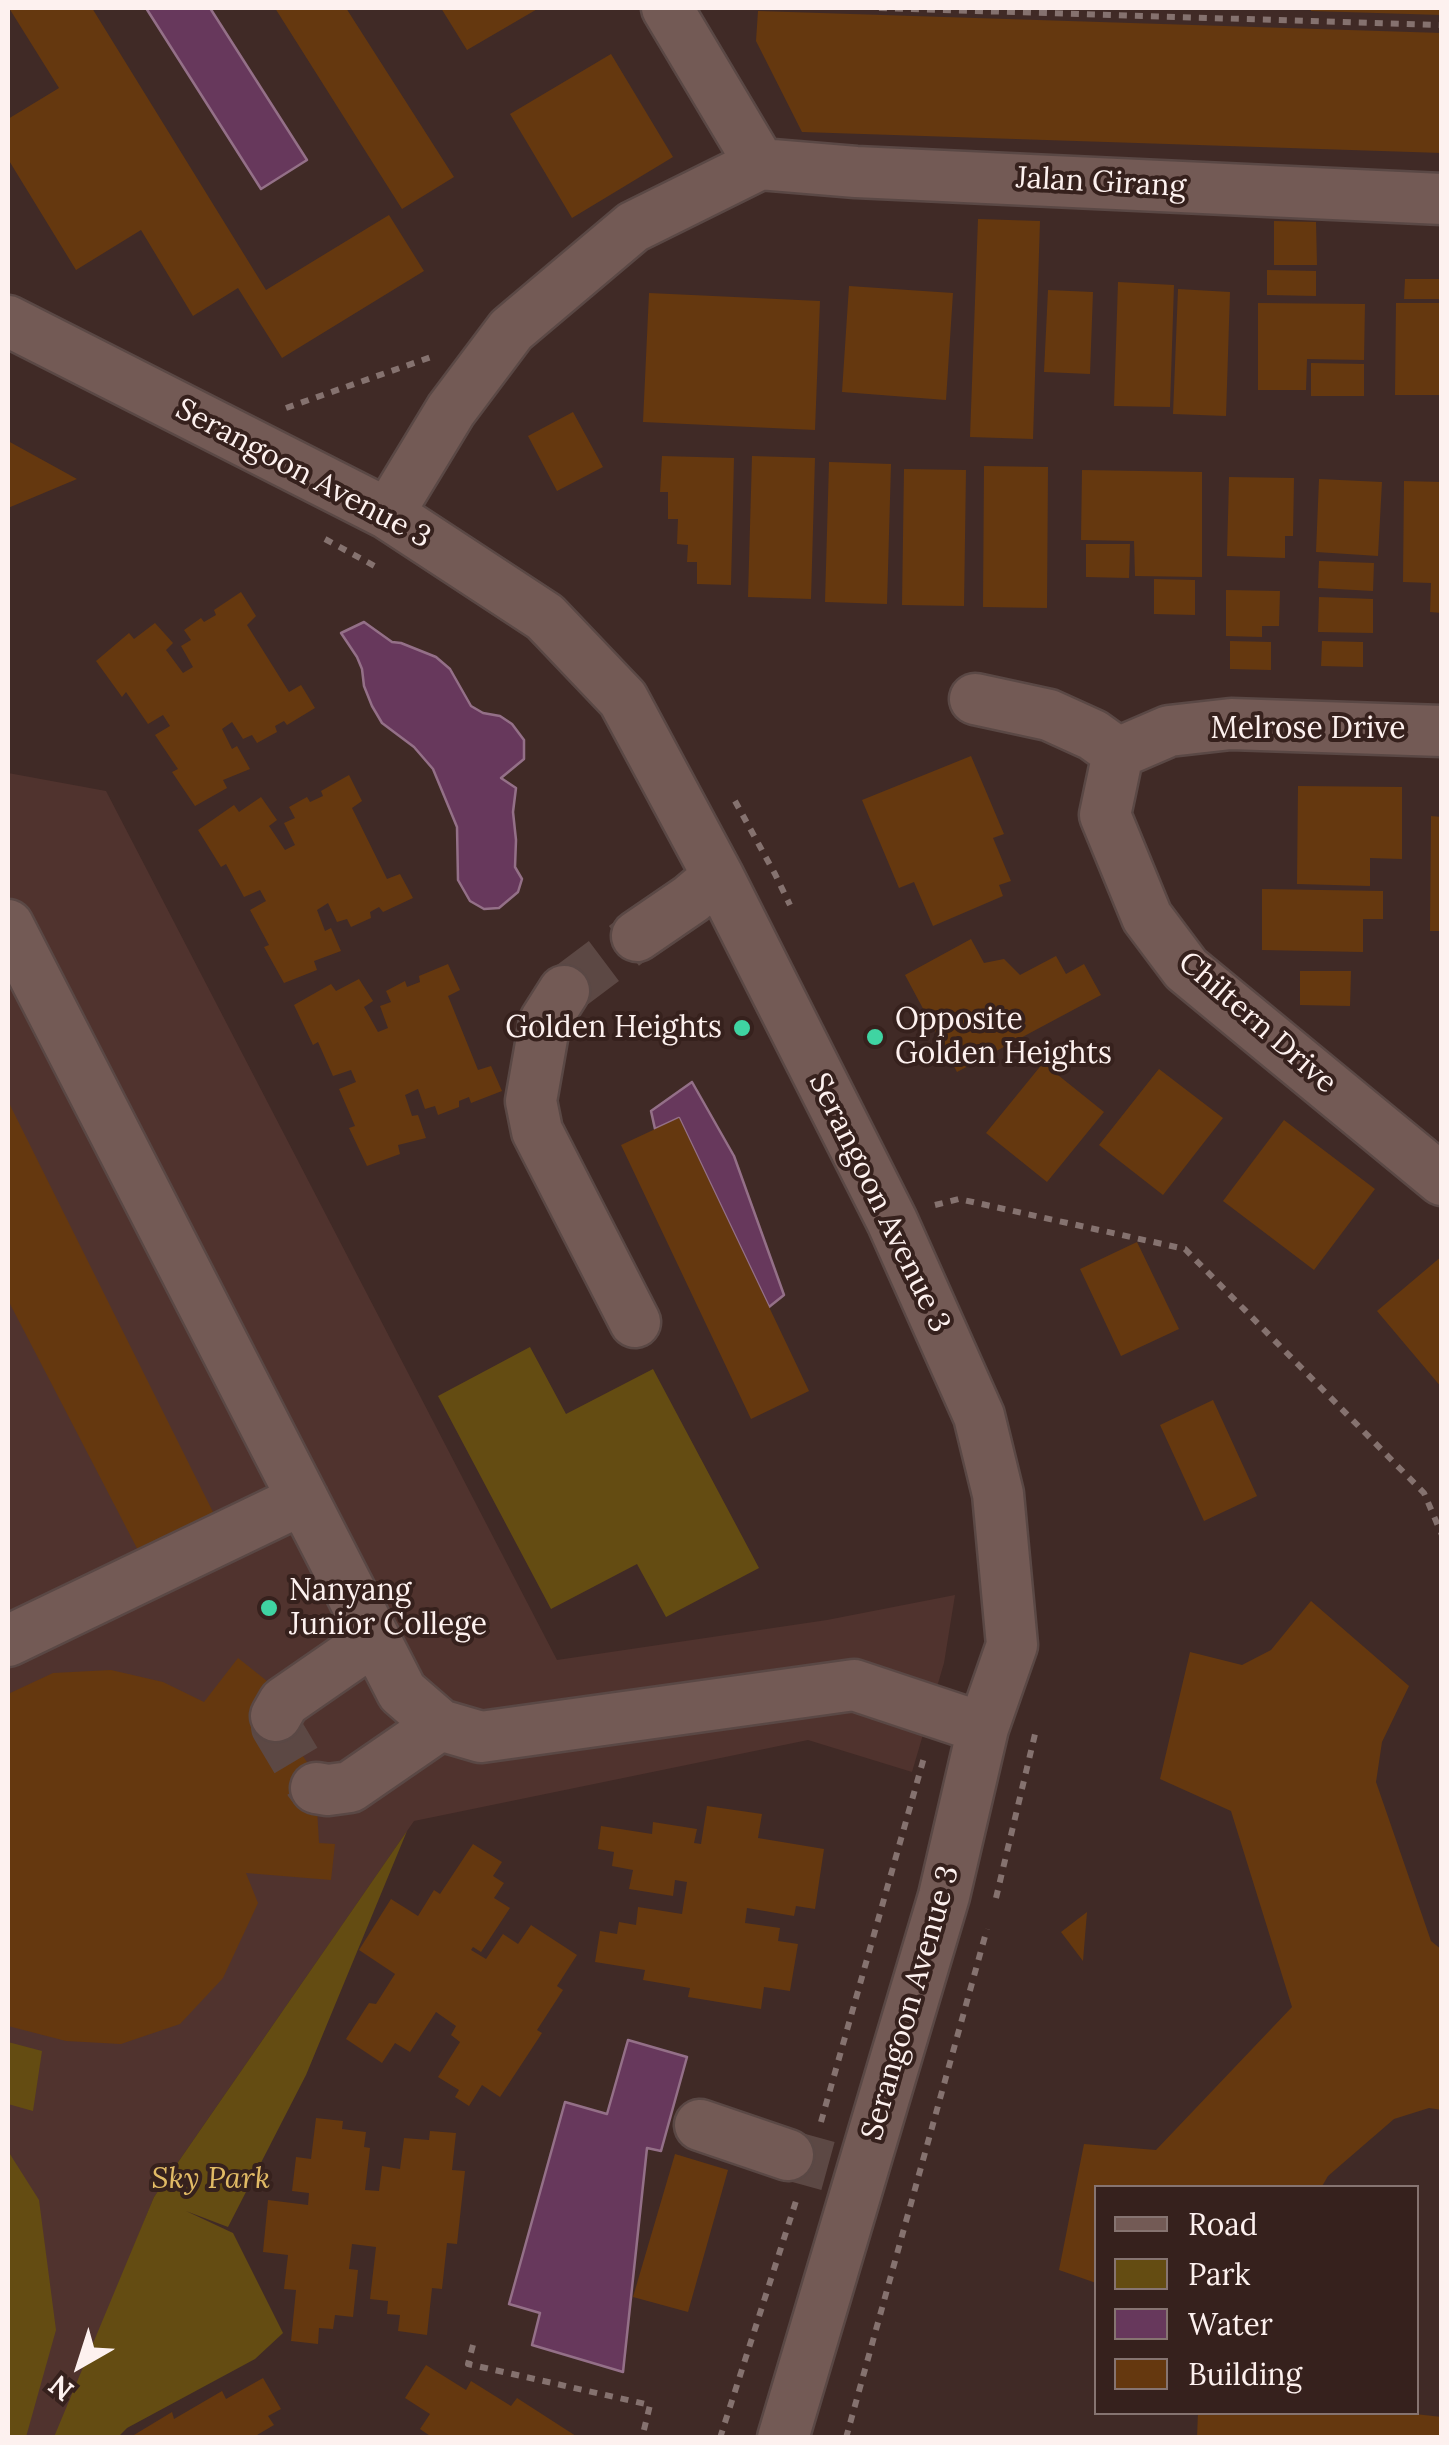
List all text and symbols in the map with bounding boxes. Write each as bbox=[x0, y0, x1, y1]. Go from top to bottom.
street label: Jalan Girang bbox=[1015, 161, 1187, 205]
street label: Serangoon Avenue 3 bbox=[169, 391, 437, 557]
street label: Melrose Drive bbox=[1210, 711, 1406, 747]
street label: Chiltern Drive bbox=[1171, 945, 1343, 1101]
place label: Opposite Golden Heights bbox=[895, 1002, 1112, 1072]
place label: Golden Heights bbox=[505, 1010, 722, 1046]
marker: Golden Heights bbox=[731, 1017, 753, 1039]
marker: Opposite Golden Heights bbox=[864, 1026, 886, 1048]
street label: Serangoon Avenue 3 bbox=[801, 1068, 957, 1338]
place label: Nanyang Junior College bbox=[289, 1573, 487, 1644]
marker: Nanyang Junior College bbox=[258, 1597, 280, 1619]
street label: Serangoon Avenue 3 bbox=[855, 1862, 967, 2144]
park label: Sky Park bbox=[152, 2161, 270, 2197]
legend bbox=[1094, 2185, 1419, 2415]
text: Road bbox=[1188, 2205, 1258, 2243]
text: Park bbox=[1188, 2255, 1250, 2293]
text: Water bbox=[1188, 2305, 1273, 2343]
north arrow bbox=[30, 2315, 130, 2415]
text: Building bbox=[1188, 2355, 1302, 2393]
text: N bbox=[41, 2368, 81, 2409]

